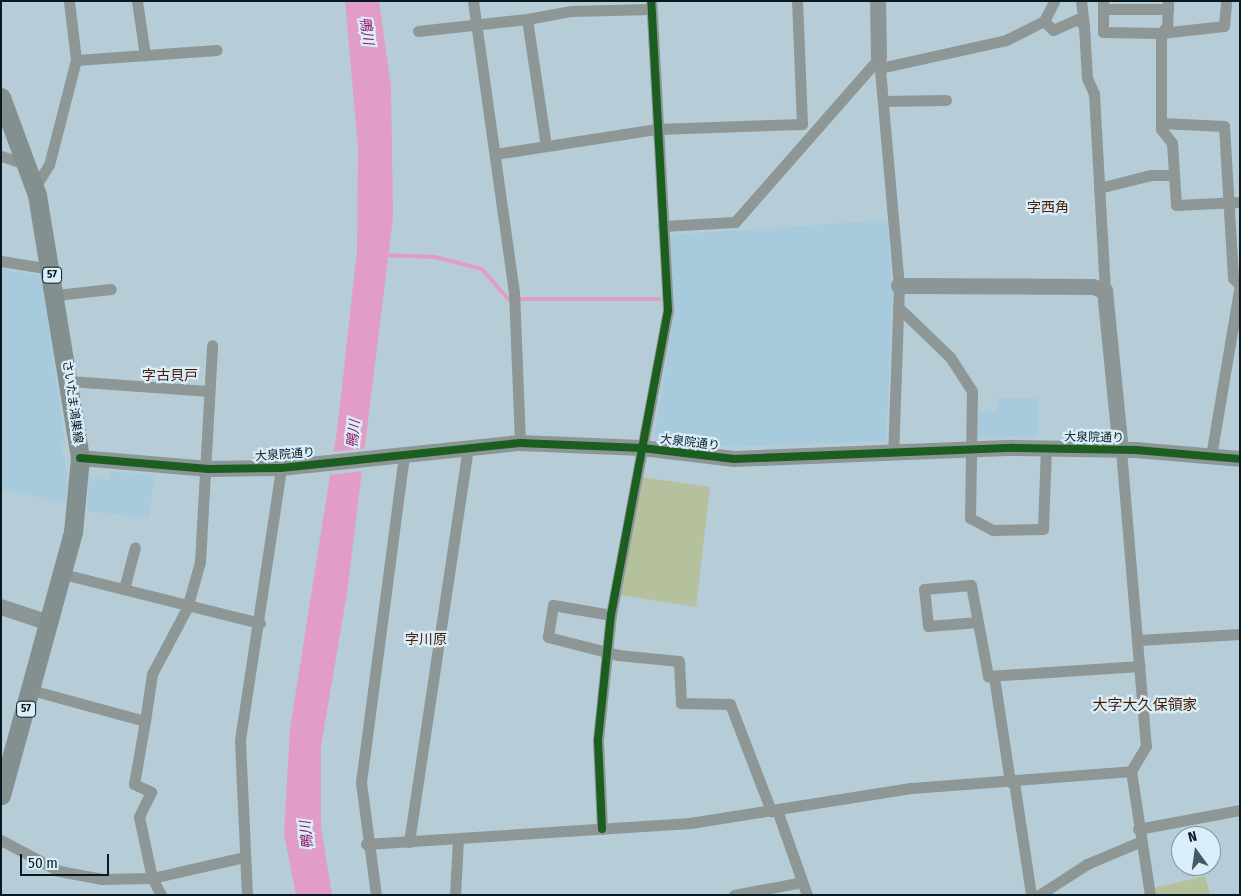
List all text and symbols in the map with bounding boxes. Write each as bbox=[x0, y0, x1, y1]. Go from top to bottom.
water label: 鴨川 bbox=[356, 16, 376, 46]
district label: 字西角 bbox=[1027, 200, 1069, 216]
road number: 57 bbox=[42, 266, 62, 284]
street label: さいたま鴻巣線 bbox=[59, 359, 85, 445]
district label: 字古貝戸 bbox=[142, 368, 198, 384]
water label: 鴨川 bbox=[344, 419, 364, 449]
street label: 大泉院通り bbox=[1064, 430, 1124, 446]
street label: 大泉院通り bbox=[659, 432, 721, 454]
street label: 大泉院通り bbox=[255, 446, 315, 464]
district label: 字川原 bbox=[405, 632, 447, 648]
district label: 大字大久保領家 bbox=[1093, 697, 1197, 715]
road number: 57 bbox=[16, 701, 36, 718]
water label: 鴨川 bbox=[297, 820, 317, 850]
north arrow bbox=[1171, 826, 1221, 876]
text: N bbox=[1186, 828, 1199, 846]
scale bar bbox=[22, 844, 111, 876]
text: 50 m bbox=[28, 854, 58, 872]

